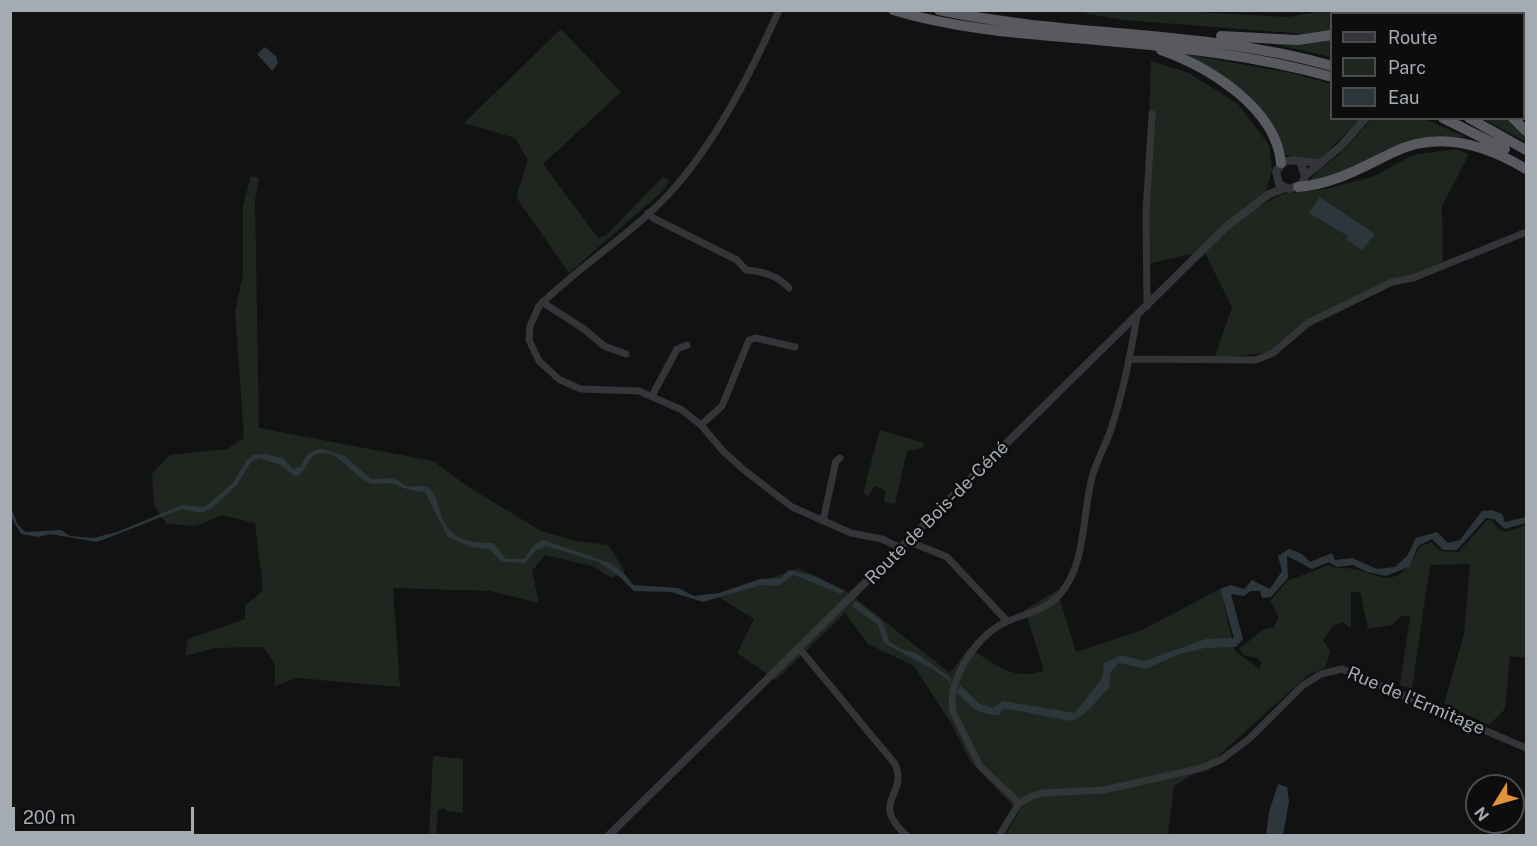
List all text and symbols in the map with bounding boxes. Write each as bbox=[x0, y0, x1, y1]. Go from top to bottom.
legend bbox=[1330, 12, 1525, 120]
text: Route bbox=[1388, 27, 1437, 48]
text: Parc bbox=[1388, 57, 1426, 78]
text: Eau bbox=[1388, 87, 1419, 108]
street label: Route de Bois-de-Céné bbox=[861, 437, 1013, 589]
street label: Rue de l'Ermitage bbox=[1344, 662, 1488, 740]
north arrow bbox=[1465, 774, 1525, 834]
scale bar bbox=[15, 795, 196, 833]
text: N bbox=[1470, 803, 1493, 825]
text: 200 m bbox=[23, 807, 76, 828]

